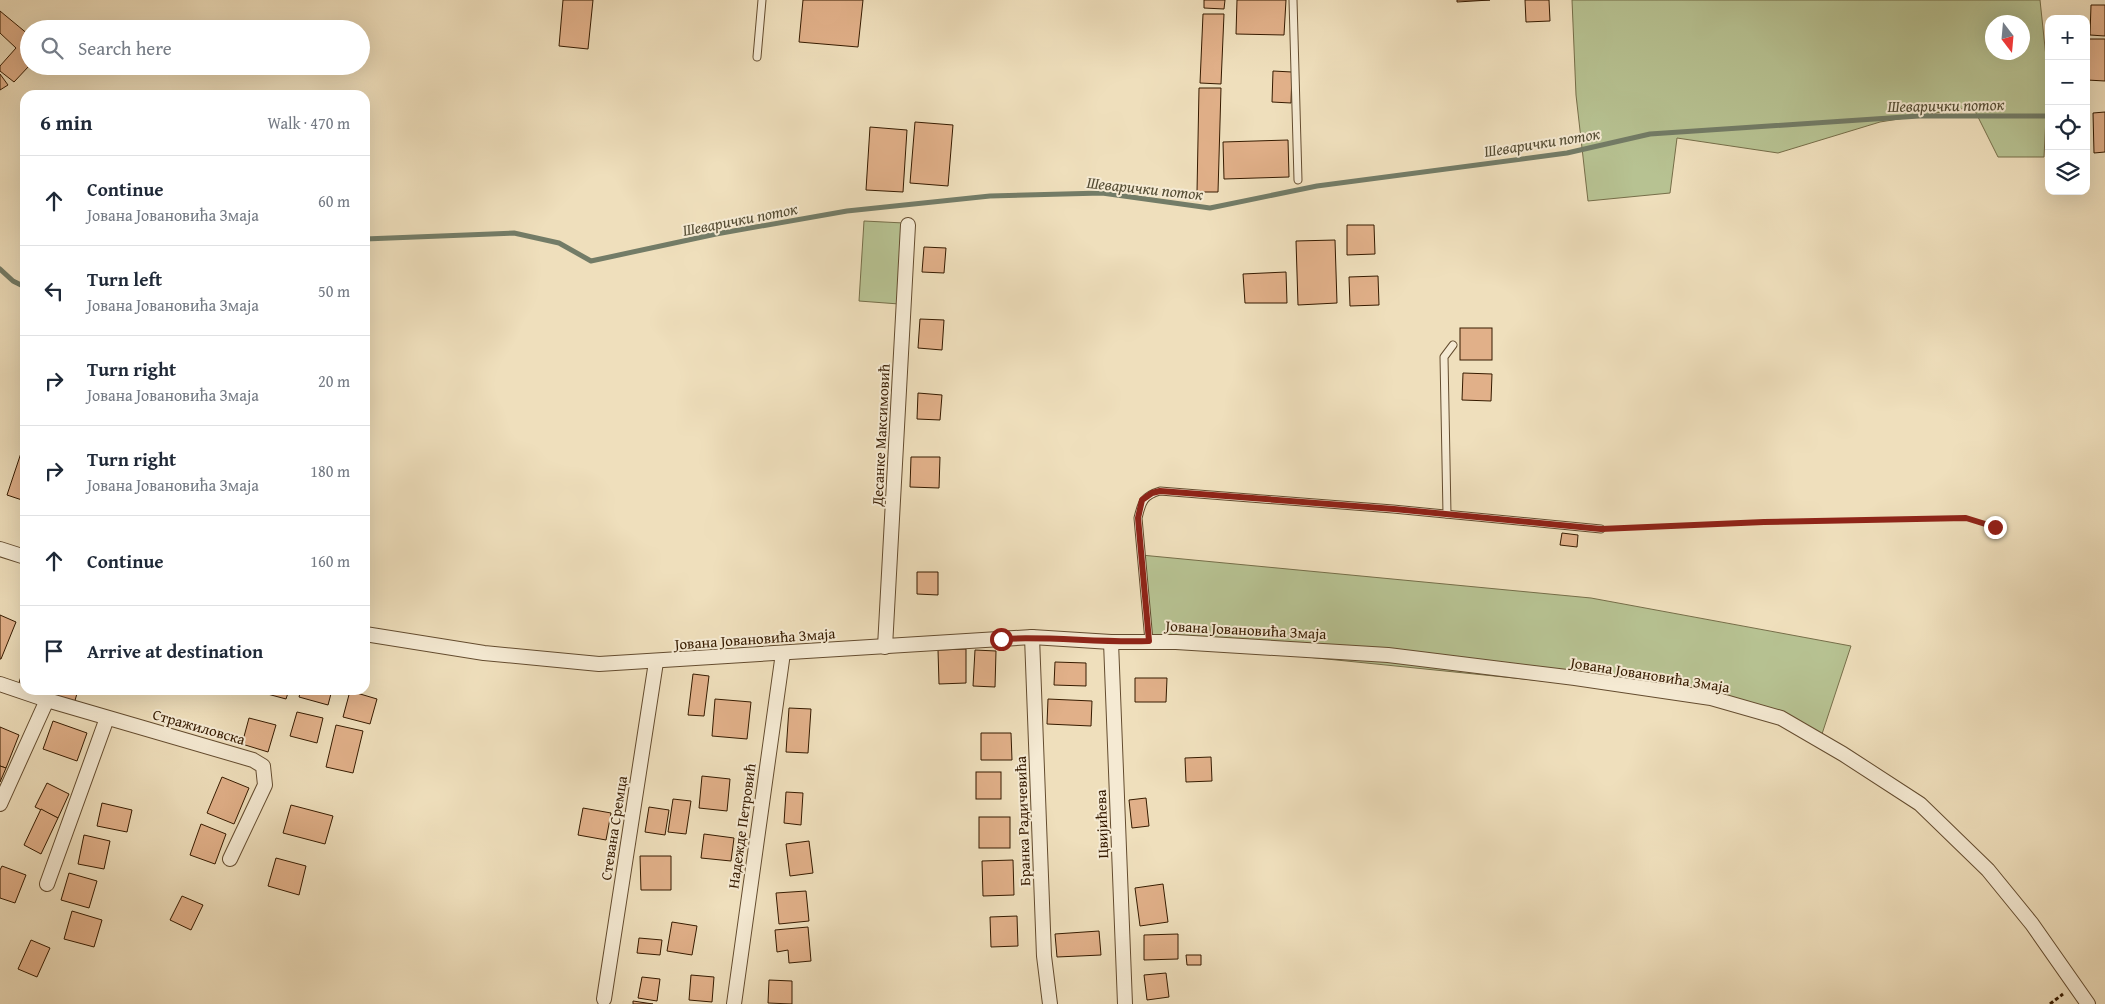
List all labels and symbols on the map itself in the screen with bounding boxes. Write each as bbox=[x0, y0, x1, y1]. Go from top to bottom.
north arrow bbox=[1985, 15, 2030, 60]
water label: Шеварички поток bbox=[1887, 92, 2005, 118]
water label: Шеварички поток bbox=[1482, 121, 1602, 163]
water label: Шеварички поток bbox=[1086, 170, 1205, 206]
water label: Шеварички поток bbox=[680, 196, 800, 242]
street label: Десанке Максимовић bbox=[866, 363, 895, 508]
route end bbox=[1984, 516, 2007, 539]
street label: Јована Јовановића Змаја bbox=[1163, 615, 1328, 644]
street label: Јована Јовановића Змаја bbox=[672, 622, 837, 655]
route start bbox=[990, 628, 1013, 651]
street label: Јована Јовановића Змаја bbox=[1567, 651, 1732, 698]
street label: Стражиловска bbox=[150, 703, 249, 750]
street label: Бранка Радичевића bbox=[1010, 755, 1035, 886]
street label: Надежде Петровић bbox=[722, 761, 761, 890]
street label: Стевана Сремца bbox=[595, 773, 632, 882]
street label: Цвијићева bbox=[1090, 788, 1113, 859]

